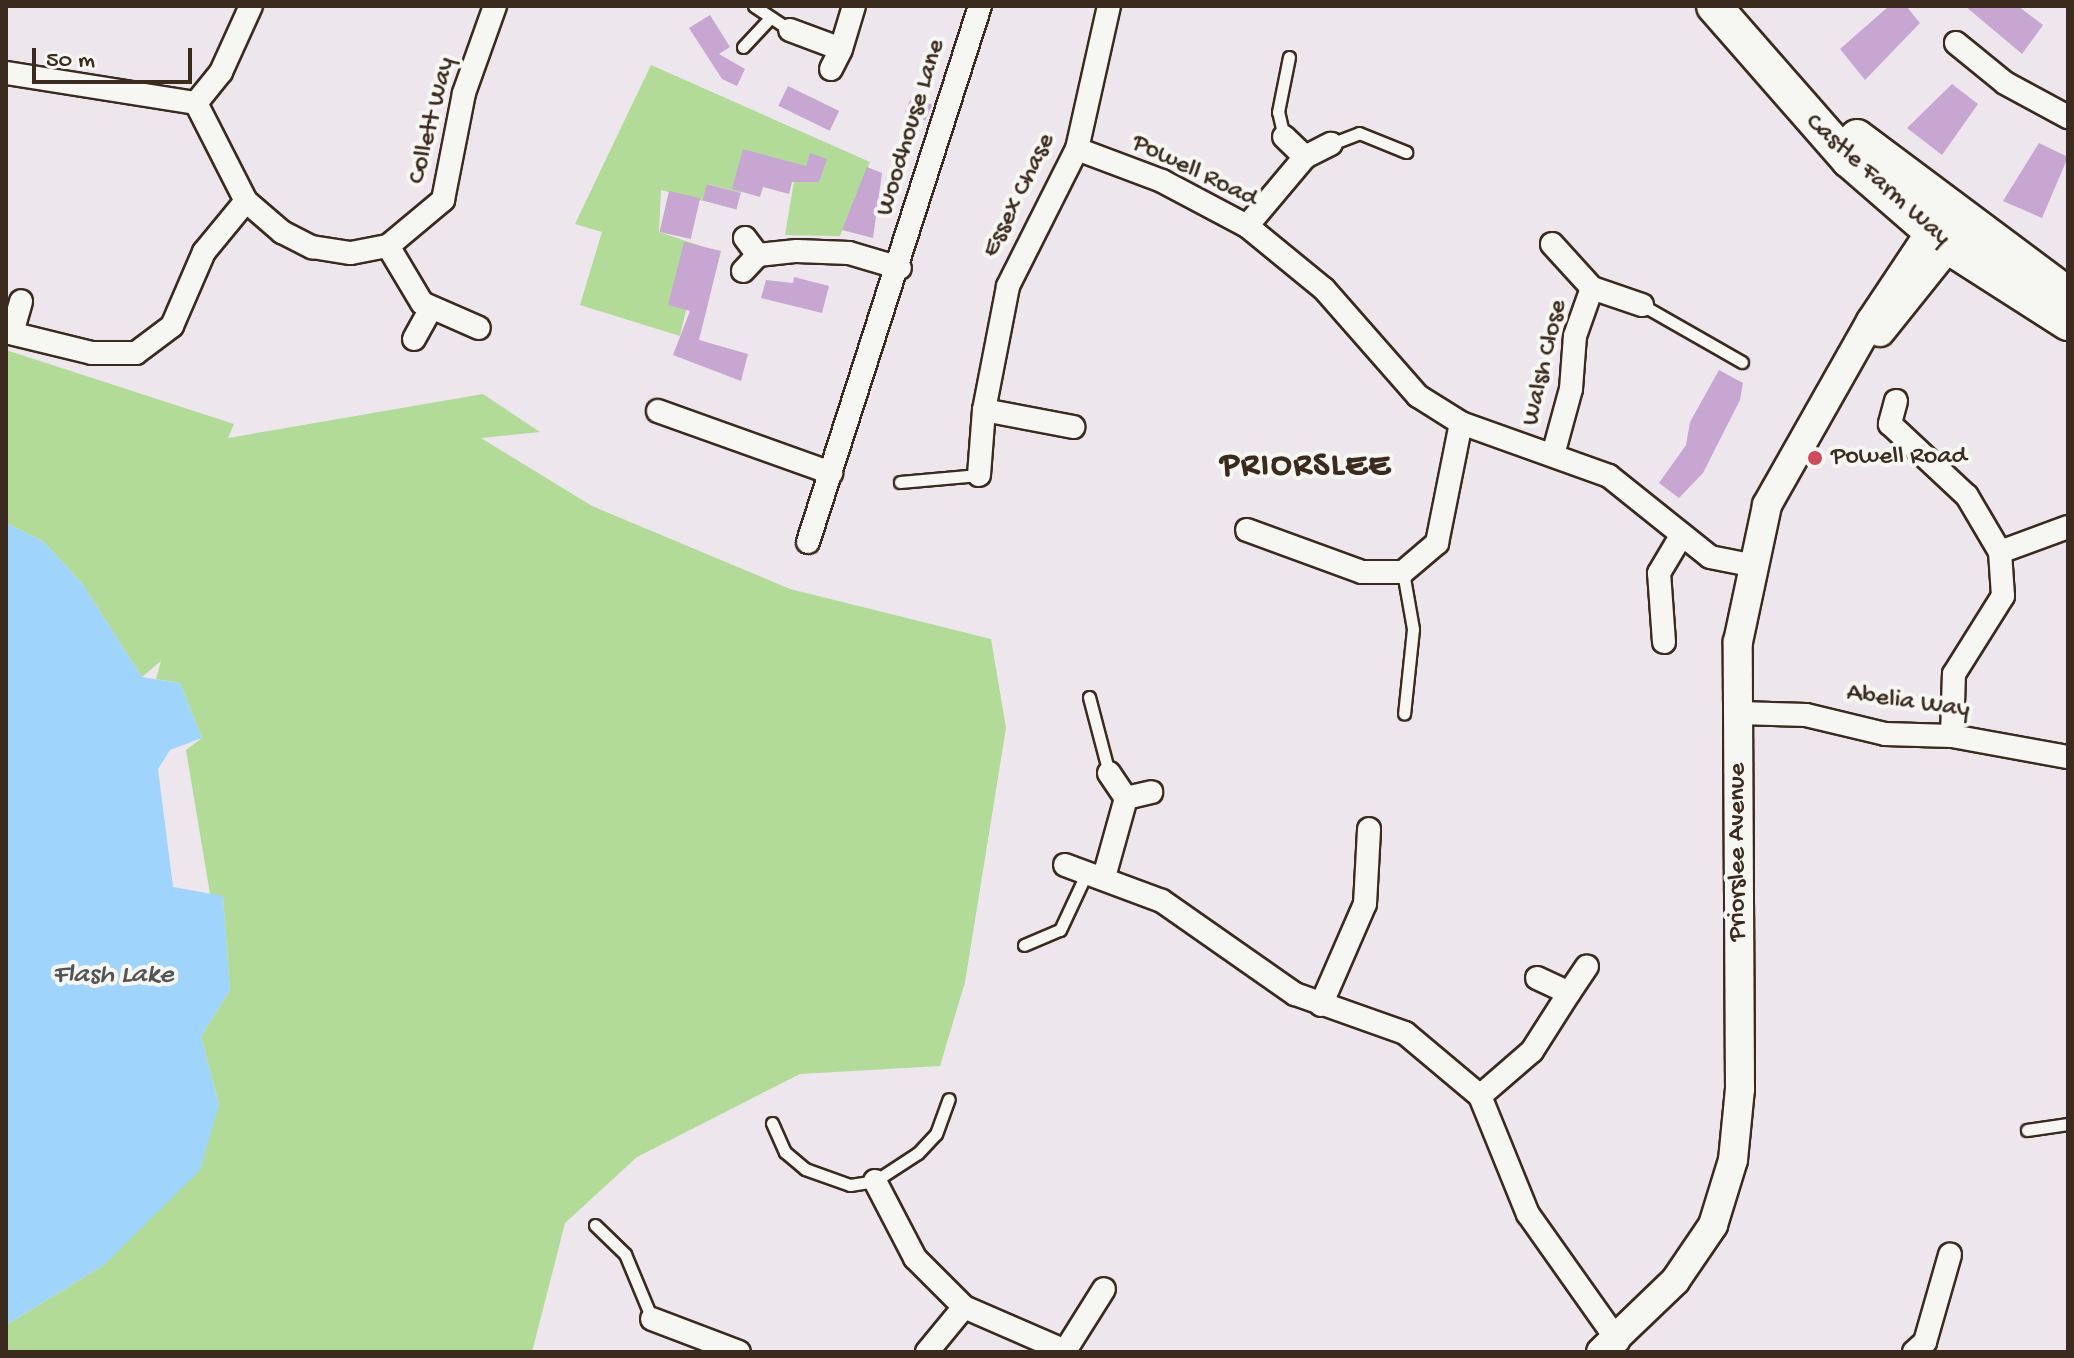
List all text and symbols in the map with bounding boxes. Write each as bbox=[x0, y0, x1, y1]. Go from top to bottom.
scale bar bbox=[36, 32, 196, 82]
street label: Woodhouse Lane bbox=[870, 36, 954, 220]
text: 50 m bbox=[46, 47, 95, 76]
street label: Collett Way bbox=[402, 55, 464, 187]
street label: Castle Farm Way bbox=[1798, 108, 1956, 254]
street label: Powell Road bbox=[1126, 128, 1262, 216]
street label: Essex Chase bbox=[977, 129, 1063, 263]
street label: Walsh Close bbox=[1516, 297, 1576, 429]
place label: Powell Road bbox=[1831, 442, 1967, 474]
district label: PRIORSLEE bbox=[1220, 448, 1392, 488]
marker: Powell Road bbox=[1806, 449, 1824, 467]
street label: Abelia Way bbox=[1845, 679, 1971, 727]
street label: Priorslee Avenue bbox=[1723, 763, 1755, 941]
water label: Flash Lake bbox=[53, 959, 173, 993]

